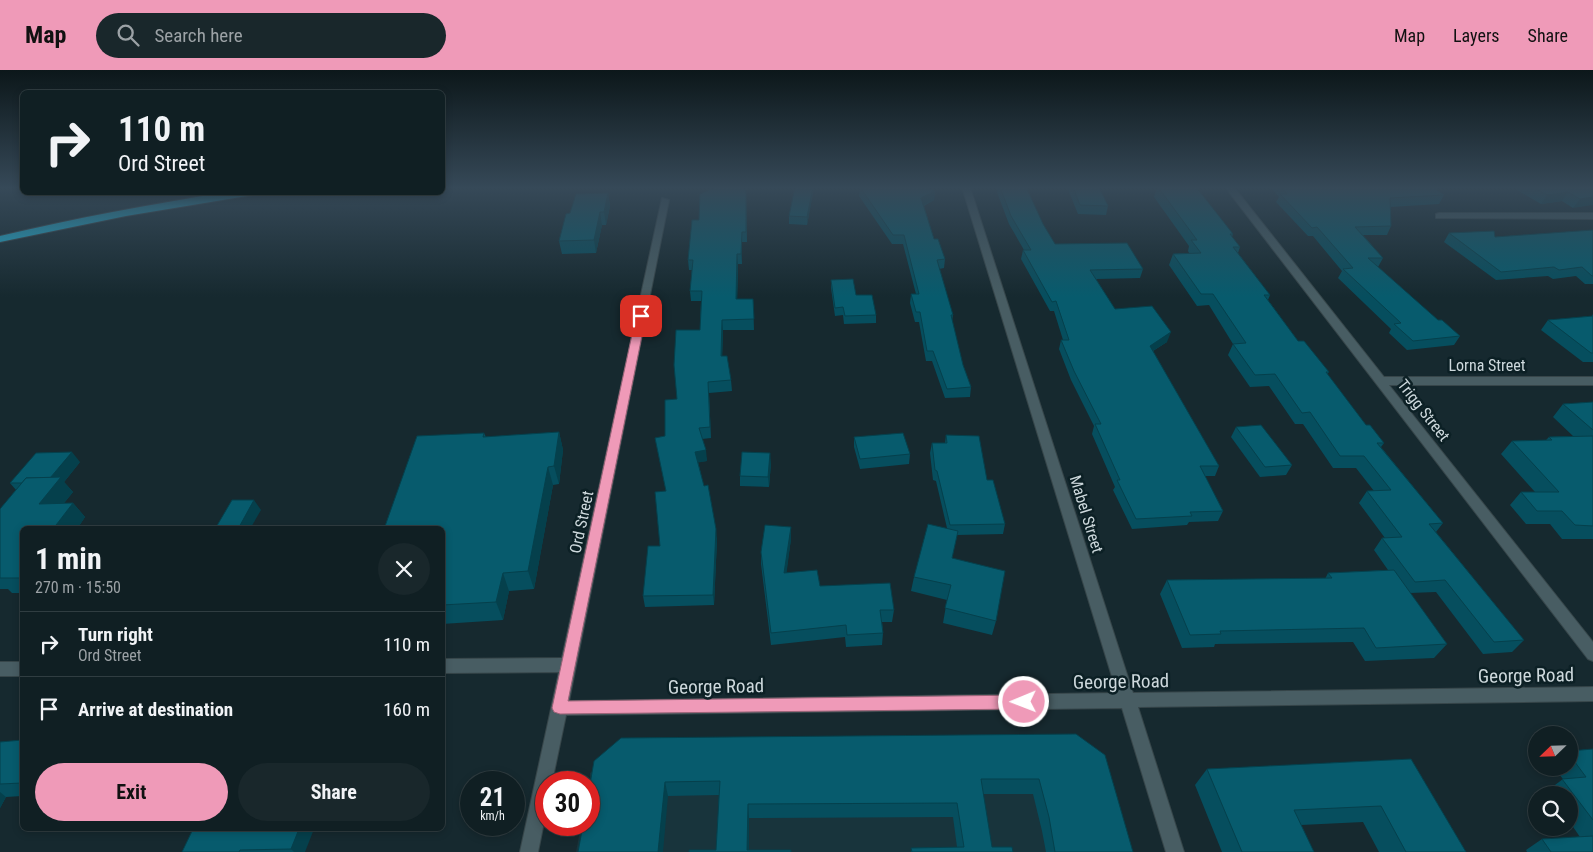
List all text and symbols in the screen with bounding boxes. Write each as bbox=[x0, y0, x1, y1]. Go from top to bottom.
search box bbox=[96, 13, 446, 58]
text: Map bbox=[25, 21, 66, 49]
icon: search bbox=[114, 21, 142, 49]
text: Search here bbox=[154, 24, 243, 47]
text: Map bbox=[1394, 25, 1425, 46]
text: Layers bbox=[1453, 25, 1500, 46]
text: Share bbox=[1528, 25, 1568, 46]
text: 110 m bbox=[118, 109, 205, 150]
icon: right bbox=[35, 110, 100, 175]
text: Ord Street bbox=[118, 151, 205, 176]
pin bbox=[620, 295, 662, 337]
icon: arrive bbox=[627, 302, 655, 330]
street label: Lorna Street bbox=[1448, 356, 1526, 375]
street label: Trigg Street bbox=[1394, 376, 1454, 445]
street label: Mabel Street bbox=[1066, 473, 1107, 555]
street label: Ord Street bbox=[566, 489, 597, 555]
text: 1 min bbox=[35, 541, 102, 576]
button: close bbox=[378, 543, 430, 595]
text: 270 m · 15:50 bbox=[35, 578, 121, 597]
text: Turn right bbox=[78, 623, 153, 646]
icon: right bbox=[35, 630, 63, 658]
text: 110 m bbox=[383, 633, 430, 656]
text: Ord Street bbox=[78, 646, 141, 665]
street label: George Road bbox=[1478, 663, 1574, 688]
street label: George Road bbox=[1073, 669, 1169, 694]
street label: George Road bbox=[668, 674, 764, 699]
position arrow bbox=[997, 675, 1049, 727]
icon: arrive bbox=[35, 695, 63, 723]
text: Arrive at destination bbox=[78, 698, 233, 721]
text: 160 m bbox=[383, 698, 430, 721]
north arrow bbox=[1528, 726, 1578, 776]
map controls bbox=[1528, 726, 1578, 836]
button: Exit bbox=[35, 763, 228, 821]
button: Share bbox=[238, 763, 430, 821]
speed limit sign: 30 bbox=[535, 771, 600, 836]
text: 21 bbox=[480, 783, 505, 812]
button: search bbox=[1528, 786, 1578, 836]
text: km/h bbox=[480, 809, 505, 823]

